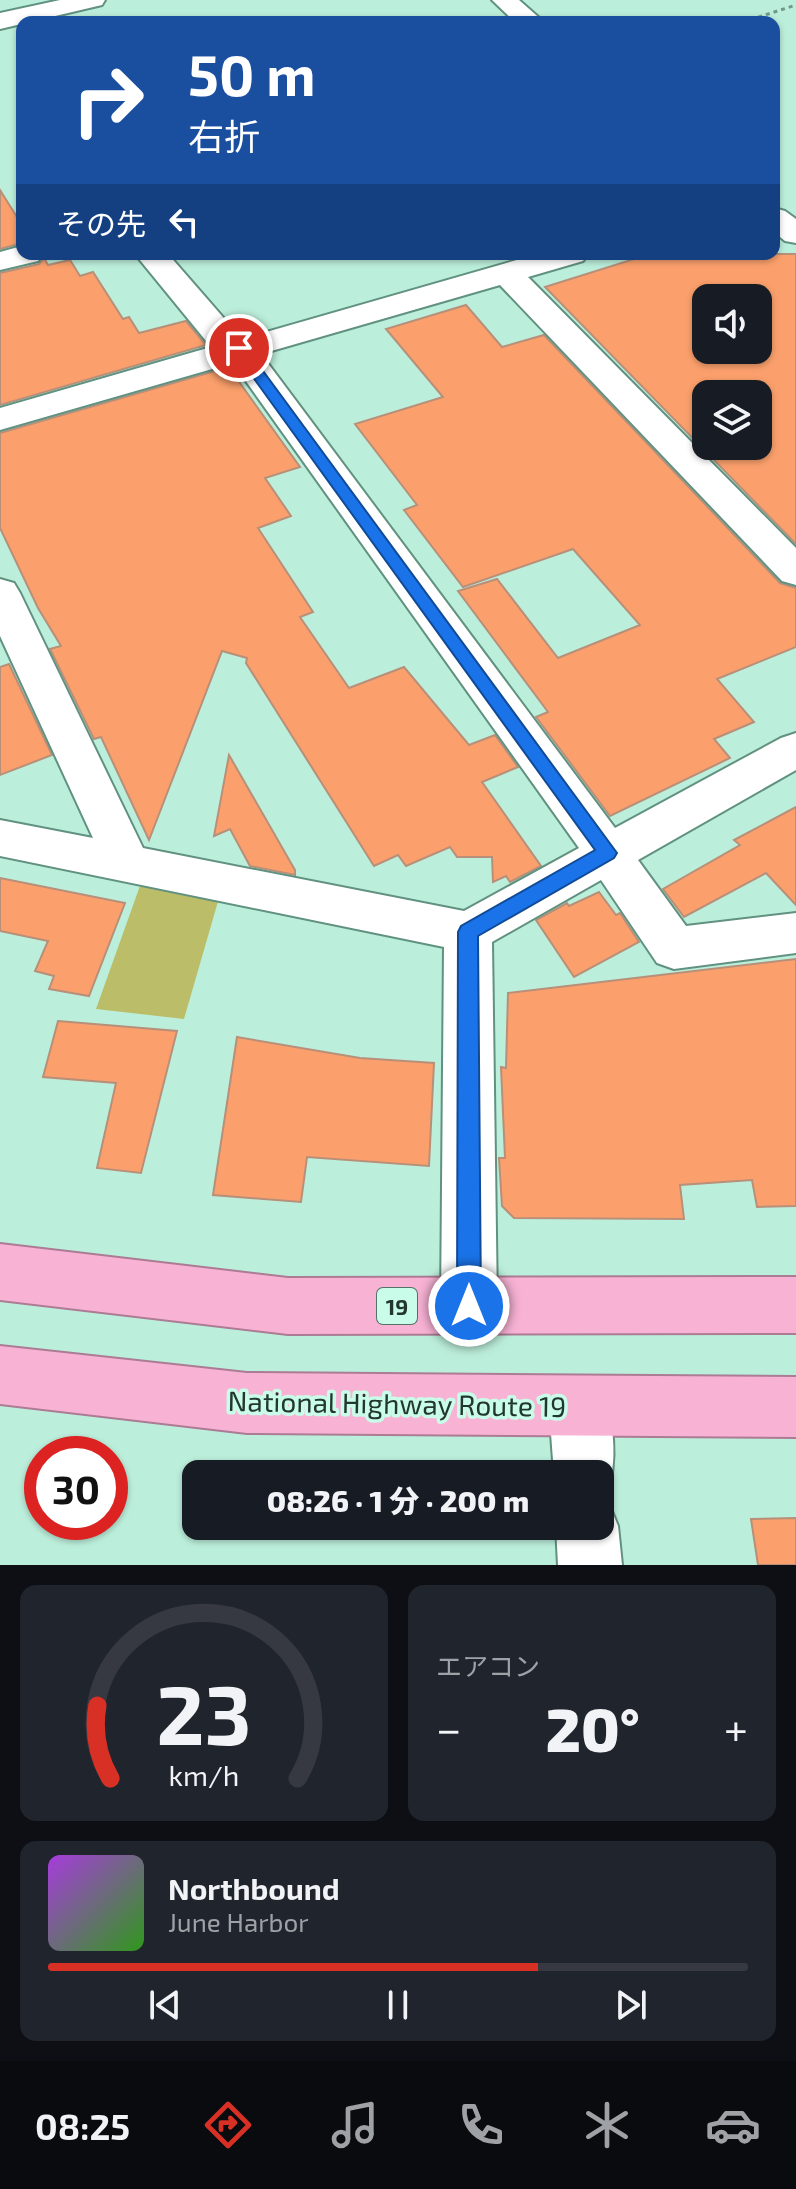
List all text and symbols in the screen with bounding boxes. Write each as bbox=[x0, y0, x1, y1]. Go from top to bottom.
text: 50 m bbox=[188, 40, 316, 107]
icon: right bbox=[56, 48, 160, 152]
text: 右折 bbox=[188, 114, 260, 157]
icon: left bbox=[162, 200, 206, 244]
text: その先 bbox=[56, 205, 146, 241]
map controls bbox=[692, 284, 772, 460]
button: sound bbox=[692, 284, 772, 364]
pin bbox=[205, 314, 273, 382]
icon: arrive bbox=[217, 326, 261, 370]
button: layers bbox=[692, 380, 772, 460]
position arrow bbox=[427, 1264, 511, 1348]
road number: 19 bbox=[377, 1288, 417, 1324]
street label: National Highway Route 19 bbox=[227, 1383, 567, 1423]
speed limit sign: 30 bbox=[24, 1436, 128, 1540]
text: 08:26 · 1 分 · 200 m bbox=[267, 1482, 529, 1518]
text: エアコン bbox=[436, 1650, 540, 1681]
text: 23 bbox=[156, 1662, 252, 1762]
text: 20° bbox=[546, 1692, 640, 1764]
text: − bbox=[436, 1701, 462, 1754]
text: + bbox=[724, 1701, 748, 1754]
text: km/h bbox=[169, 1757, 239, 1792]
text: Northbound bbox=[168, 1870, 340, 1906]
text: June Harbor bbox=[168, 1906, 309, 1937]
icon: previous bbox=[143, 1983, 187, 2027]
icon: pause bbox=[376, 1983, 420, 2027]
icon: next bbox=[609, 1983, 653, 2027]
icon: directions bbox=[200, 2097, 256, 2153]
icon: music bbox=[327, 2097, 383, 2153]
icon: phone bbox=[453, 2097, 509, 2153]
icon: climate bbox=[579, 2097, 635, 2153]
icon: car bbox=[705, 2097, 761, 2153]
text: 08:25 bbox=[35, 2104, 130, 2147]

